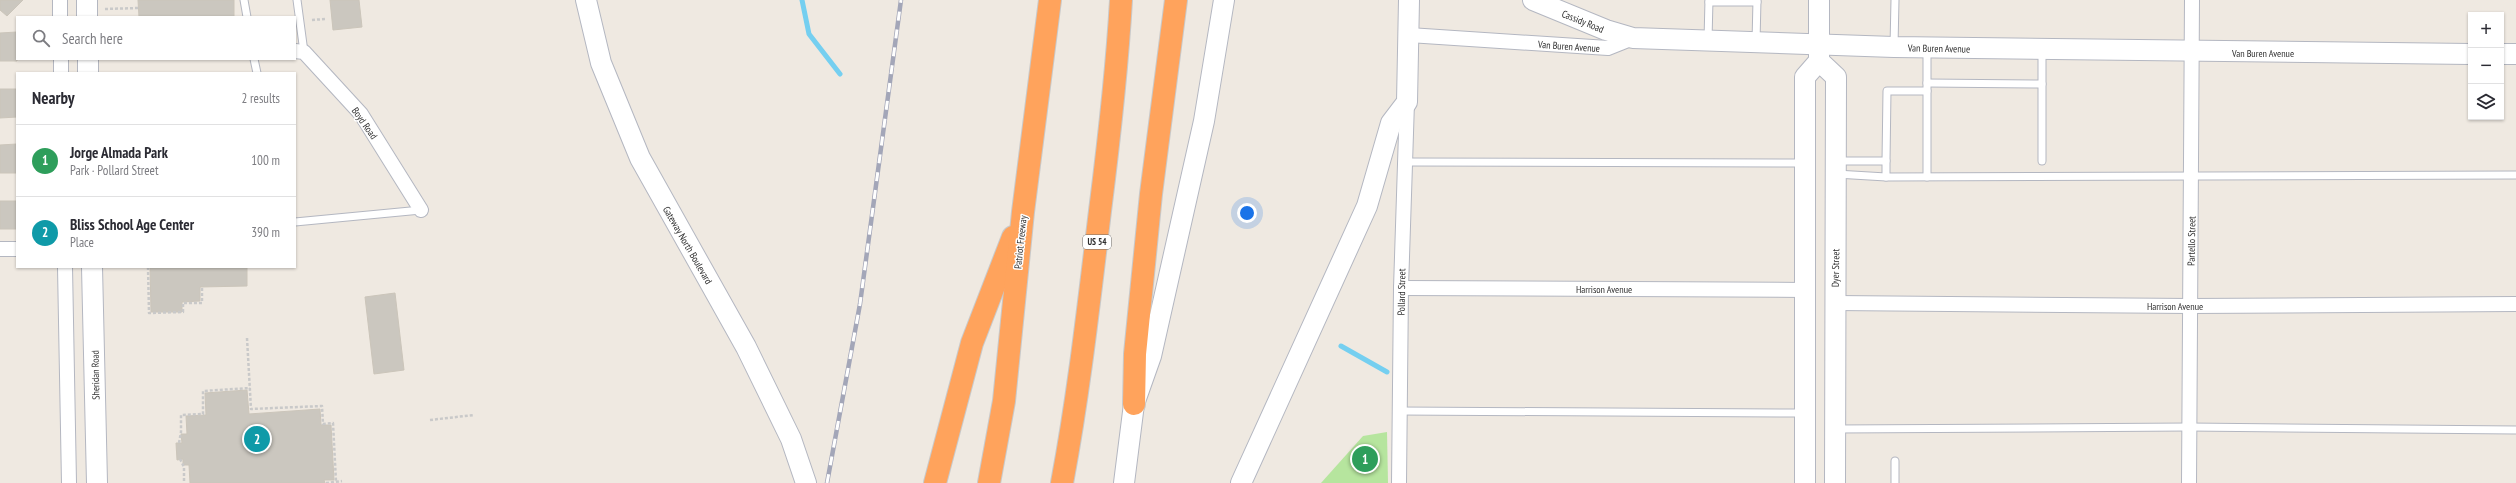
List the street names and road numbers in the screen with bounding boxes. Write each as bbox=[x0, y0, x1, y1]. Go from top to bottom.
street label: Cassidy Road bbox=[1560, 7, 1606, 36]
street label: Van Buren Avenue bbox=[1536, 38, 1600, 55]
street label: Van Buren Avenue bbox=[1907, 41, 1970, 56]
street label: Van Buren Avenue bbox=[2231, 47, 2294, 60]
street label: Boyd Road bbox=[349, 105, 380, 142]
street label: Gateway North Boulevard bbox=[660, 204, 715, 286]
street label: Patriot Freeway bbox=[1011, 214, 1030, 269]
street label: Partello Street bbox=[2185, 216, 2198, 266]
road number: US 54 bbox=[1083, 235, 1111, 249]
street label: Dyer Street bbox=[1829, 248, 1842, 287]
street label: Pollard Street bbox=[1395, 268, 1408, 316]
street label: Harrison Avenue bbox=[1576, 283, 1632, 296]
street label: Harrison Avenue bbox=[2147, 300, 2203, 313]
street label: Sheridan Road bbox=[89, 350, 102, 400]

